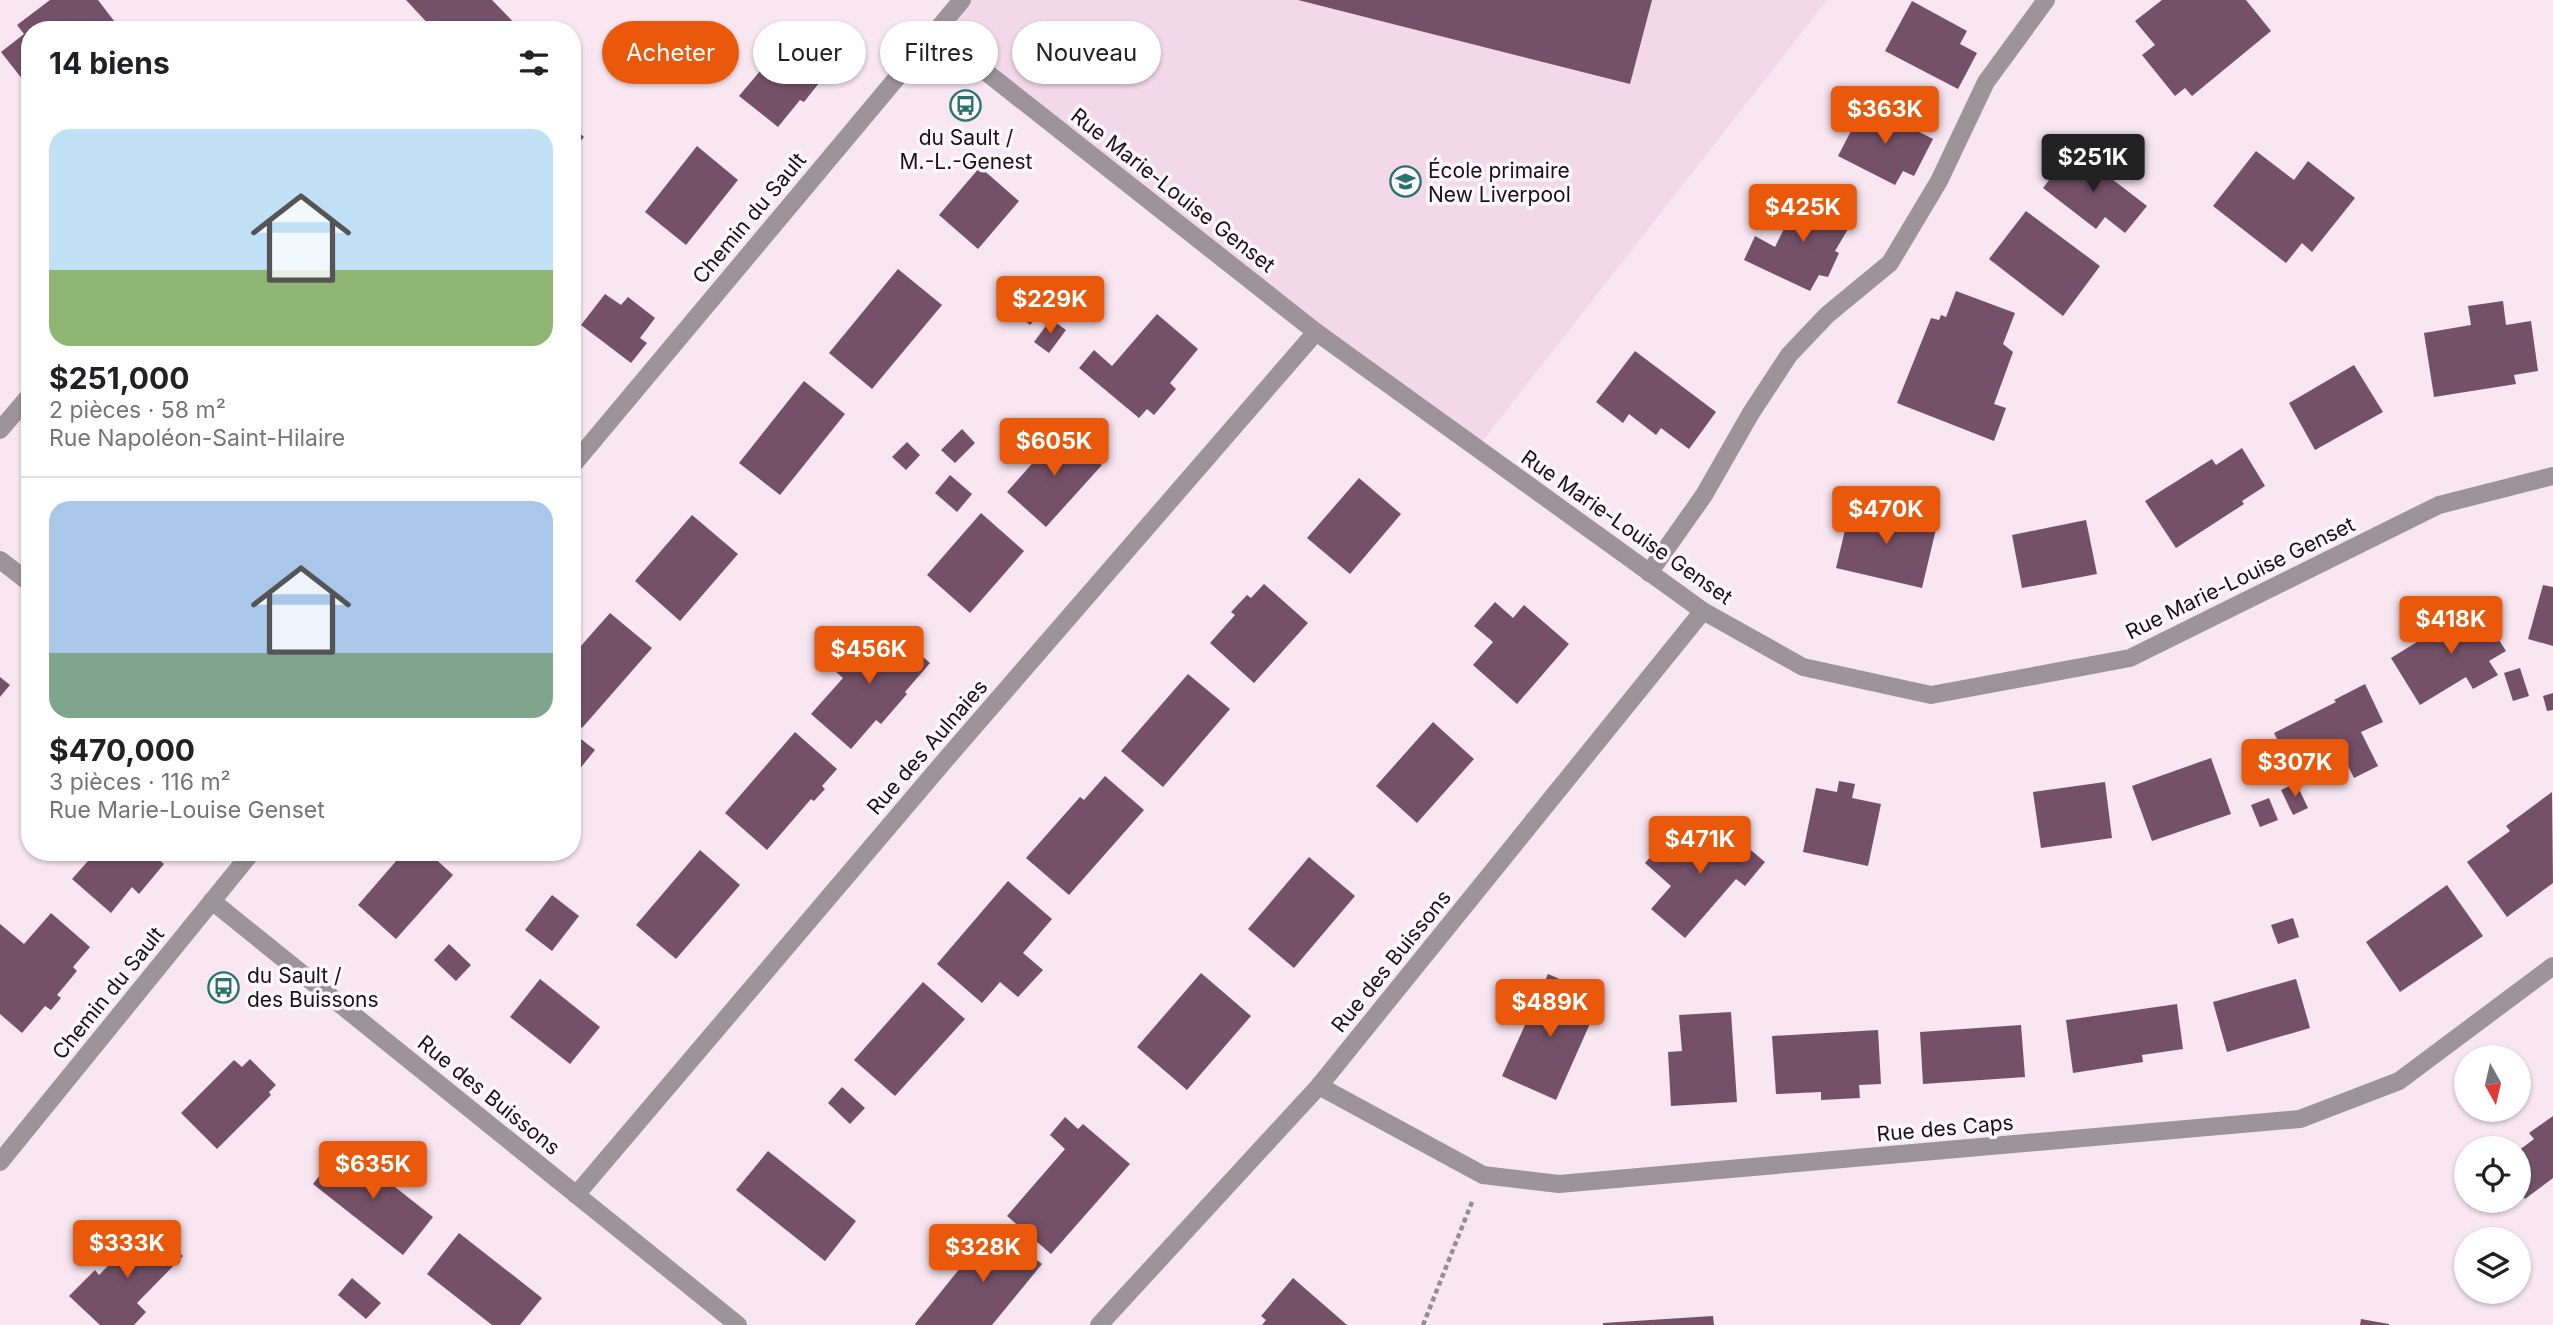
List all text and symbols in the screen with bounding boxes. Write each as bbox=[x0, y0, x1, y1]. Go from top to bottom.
chip: Acheter bbox=[602, 21, 739, 84]
chip: Louer bbox=[753, 21, 866, 84]
chip: Filtres bbox=[880, 21, 998, 84]
chip: Nouveau bbox=[1012, 21, 1161, 84]
icon: filters bbox=[515, 44, 553, 82]
text: 14 biens bbox=[49, 45, 170, 81]
pin: $363K bbox=[1836, 86, 1934, 146]
bus stop icon: du Sault / M.-L.-Genest bbox=[949, 88, 983, 122]
text: $363K bbox=[1847, 95, 1923, 123]
street label: Rue Marie-Louise Genset bbox=[1066, 103, 1280, 277]
place label: du Sault / M.-L.-Genest bbox=[900, 125, 1033, 174]
pin: $251K bbox=[2044, 134, 2142, 194]
text: $251K bbox=[2058, 143, 2128, 171]
street label: Chemin du Sault bbox=[687, 147, 811, 288]
place label: École primaire New Liverpool bbox=[1428, 157, 1571, 207]
school or university icon: École primaire New Liverpool bbox=[1388, 165, 1422, 199]
icon: home bbox=[238, 175, 364, 301]
pin: $425K bbox=[1754, 184, 1852, 244]
text: $425K bbox=[1765, 193, 1841, 221]
pin: $229K bbox=[1001, 276, 1099, 336]
text: $229K bbox=[1012, 285, 1088, 313]
text: $251,000 bbox=[49, 360, 189, 396]
text: 2 pièces · 58 m² bbox=[49, 396, 226, 424]
pin: $605K bbox=[1005, 419, 1103, 478]
text: Rue Napoléon-Saint-Hilaire bbox=[49, 424, 345, 452]
text: $605K bbox=[1016, 427, 1092, 455]
street label: Rue Marie-Louise Genset bbox=[1517, 445, 1737, 610]
pin: $470K bbox=[1837, 486, 1935, 546]
text: $470K bbox=[1848, 495, 1924, 523]
street label: Rue Marie-Louise Genset bbox=[2121, 512, 2359, 644]
icon: home bbox=[238, 547, 364, 673]
pin: $418K bbox=[2402, 596, 2500, 656]
text: $418K bbox=[2415, 605, 2487, 633]
pin: $456K bbox=[820, 626, 918, 686]
text: $456K bbox=[831, 635, 907, 663]
street label: Rue des Aulnaies bbox=[862, 674, 992, 820]
text: $470,000 bbox=[49, 732, 195, 768]
pin: $307K bbox=[2246, 740, 2344, 799]
text: $307K bbox=[2258, 748, 2332, 776]
text: 3 pièces · 116 m² bbox=[49, 768, 231, 796]
text: Rue Marie-Louise Genset bbox=[49, 796, 325, 824]
pin: $471K bbox=[1651, 816, 1749, 876]
text: $471K bbox=[1665, 825, 1735, 853]
street label: Rue des Buissons bbox=[1326, 885, 1456, 1037]
street label: Chemin du Sault bbox=[47, 922, 169, 1064]
place label: du Sault / des Buissons bbox=[247, 963, 379, 1012]
bus stop icon: du Sault / des Buissons bbox=[207, 970, 241, 1004]
pin: $489K bbox=[1501, 979, 1599, 1039]
text: $489K bbox=[1511, 988, 1589, 1016]
street label: Rue des Buissons bbox=[413, 1030, 565, 1160]
north arrow bbox=[2454, 1045, 2530, 1122]
map controls bbox=[2454, 1045, 2531, 1304]
street label: Rue des Caps bbox=[1876, 1110, 2014, 1146]
button: locate bbox=[2454, 1136, 2531, 1213]
pin: $635K bbox=[324, 1142, 422, 1201]
text: $635K bbox=[335, 1150, 411, 1178]
pin: $333K bbox=[78, 1220, 176, 1280]
pin: $328K bbox=[934, 1224, 1032, 1284]
button: layers bbox=[2454, 1227, 2531, 1304]
text: $333K bbox=[89, 1229, 165, 1257]
text: $328K bbox=[945, 1233, 1021, 1261]

